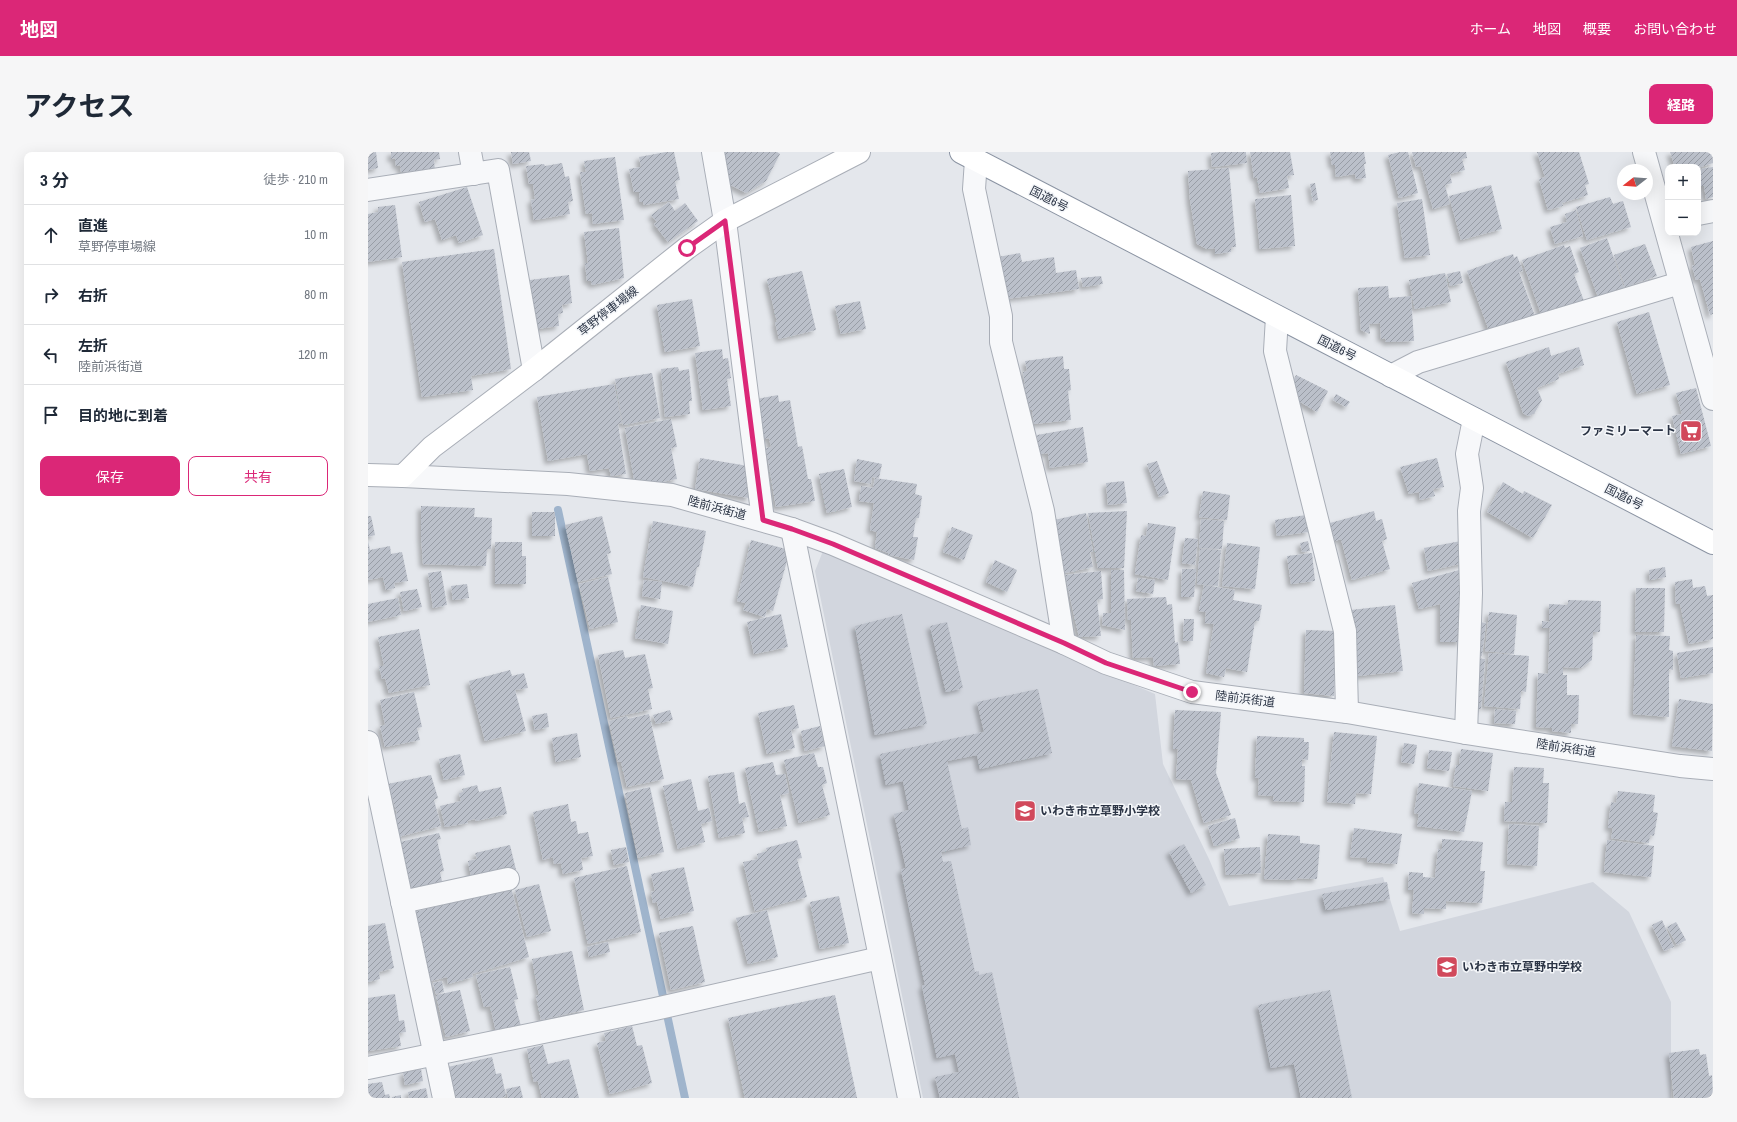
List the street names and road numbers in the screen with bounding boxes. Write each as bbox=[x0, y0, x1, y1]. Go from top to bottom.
street label: 国道6号 bbox=[1027, 182, 1071, 216]
street label: 草野停車場線 bbox=[575, 283, 641, 339]
street label: 国道6号 bbox=[1315, 331, 1359, 365]
street label: 国道6号 bbox=[1602, 480, 1646, 514]
street label: 陸前浜街道 bbox=[686, 493, 748, 523]
street label: 陸前浜街道 bbox=[1214, 687, 1276, 711]
street label: 陸前浜街道 bbox=[1535, 735, 1597, 761]

